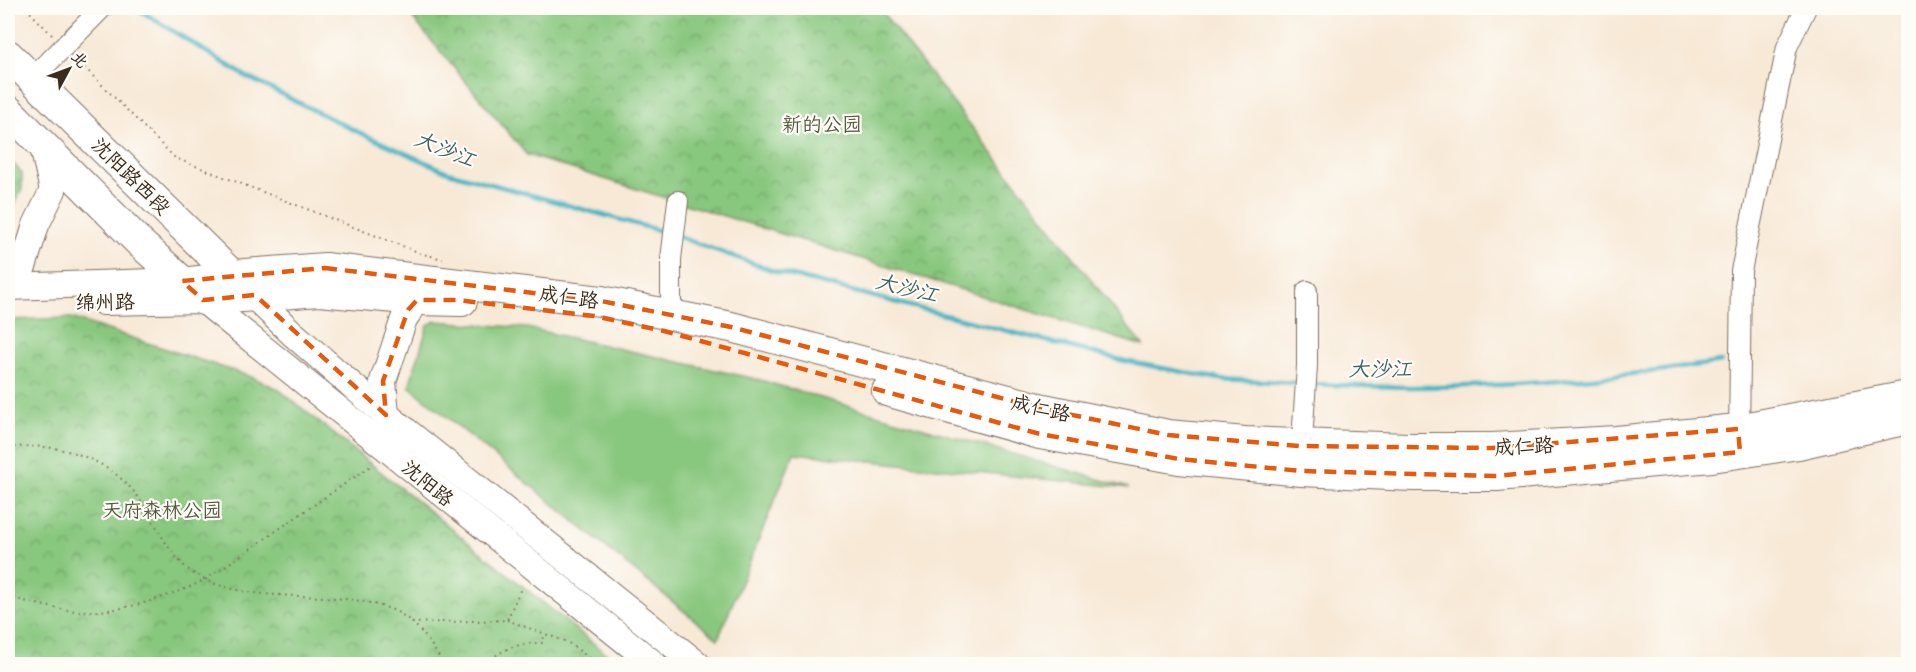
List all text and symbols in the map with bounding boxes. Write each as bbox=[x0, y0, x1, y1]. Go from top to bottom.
north arrow bbox=[39, 39, 99, 99]
text: 北 bbox=[67, 45, 95, 72]
park label: 新的公园 bbox=[782, 108, 862, 138]
water label: 大沙江 bbox=[411, 121, 482, 174]
street label: 沈阳路西段 bbox=[85, 130, 178, 221]
water label: 大沙江 bbox=[873, 263, 943, 309]
street label: 成仁路 bbox=[537, 277, 602, 315]
street label: 绵州路 bbox=[75, 285, 136, 317]
water label: 大沙江 bbox=[1349, 351, 1412, 383]
street label: 成仁路 bbox=[1009, 386, 1075, 429]
street label: 成仁路 bbox=[1493, 428, 1556, 462]
street label: 沈阳路 bbox=[396, 452, 462, 513]
park label: 天府森林公园 bbox=[102, 494, 222, 524]

